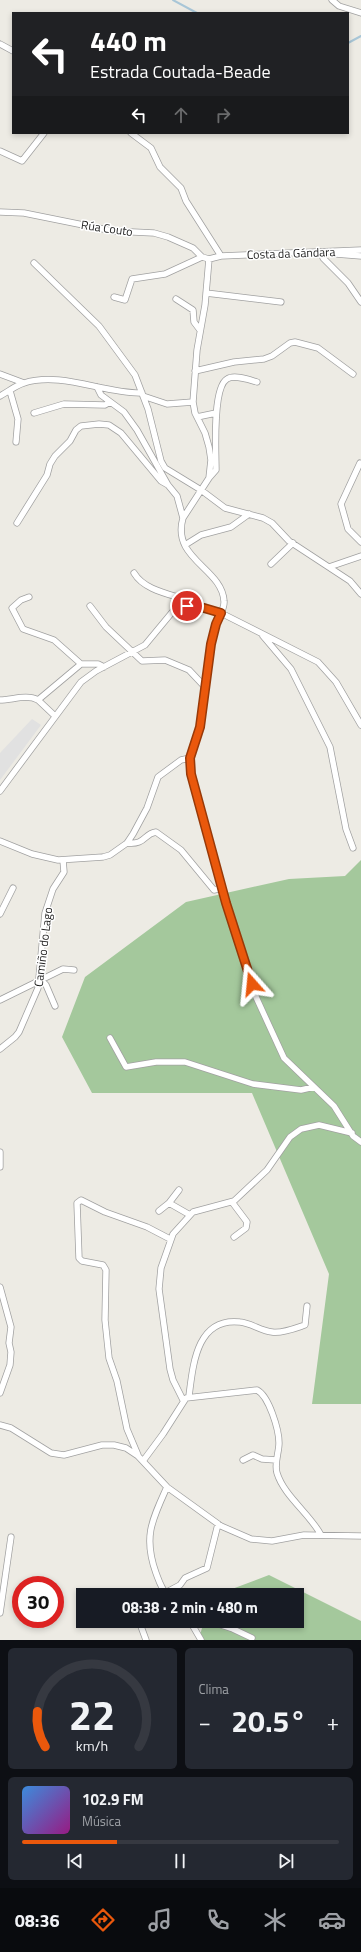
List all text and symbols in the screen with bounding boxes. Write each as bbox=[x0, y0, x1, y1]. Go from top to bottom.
text: 440 m bbox=[90, 19, 167, 62]
icon: left bbox=[24, 28, 76, 80]
text: Estrada Coutada-Beade bbox=[90, 58, 271, 85]
icon: left bbox=[128, 104, 150, 126]
icon: ahead bbox=[170, 104, 192, 126]
icon: right bbox=[212, 104, 234, 126]
street label: Rúa Couto bbox=[80, 215, 134, 241]
street label: Costa da Gándara bbox=[246, 242, 336, 264]
pin bbox=[170, 589, 204, 623]
icon: arrive bbox=[176, 595, 198, 617]
street label: Camiño do Lago bbox=[29, 906, 57, 988]
position arrow bbox=[231, 963, 273, 1005]
speed limit sign: 30 bbox=[12, 1576, 64, 1628]
text: 08:38 · 2 min · 480 m bbox=[122, 1596, 258, 1619]
text: Clima bbox=[199, 1679, 229, 1699]
text: 22 bbox=[69, 1682, 116, 1745]
text: 20.5° bbox=[231, 1698, 306, 1744]
text: − bbox=[199, 1705, 211, 1739]
text: + bbox=[327, 1705, 339, 1739]
text: km/h bbox=[76, 1734, 108, 1756]
text: 102.9 FM bbox=[82, 1788, 144, 1811]
text: Música bbox=[82, 1811, 121, 1831]
icon: previous bbox=[64, 1850, 86, 1872]
icon: pause bbox=[169, 1850, 191, 1872]
icon: next bbox=[275, 1850, 297, 1872]
icon: directions bbox=[89, 1906, 117, 1934]
icon: music bbox=[146, 1906, 174, 1934]
icon: phone bbox=[204, 1906, 232, 1934]
icon: climate bbox=[261, 1906, 289, 1934]
icon: car bbox=[318, 1906, 346, 1934]
text: 08:36 bbox=[15, 1907, 60, 1934]

